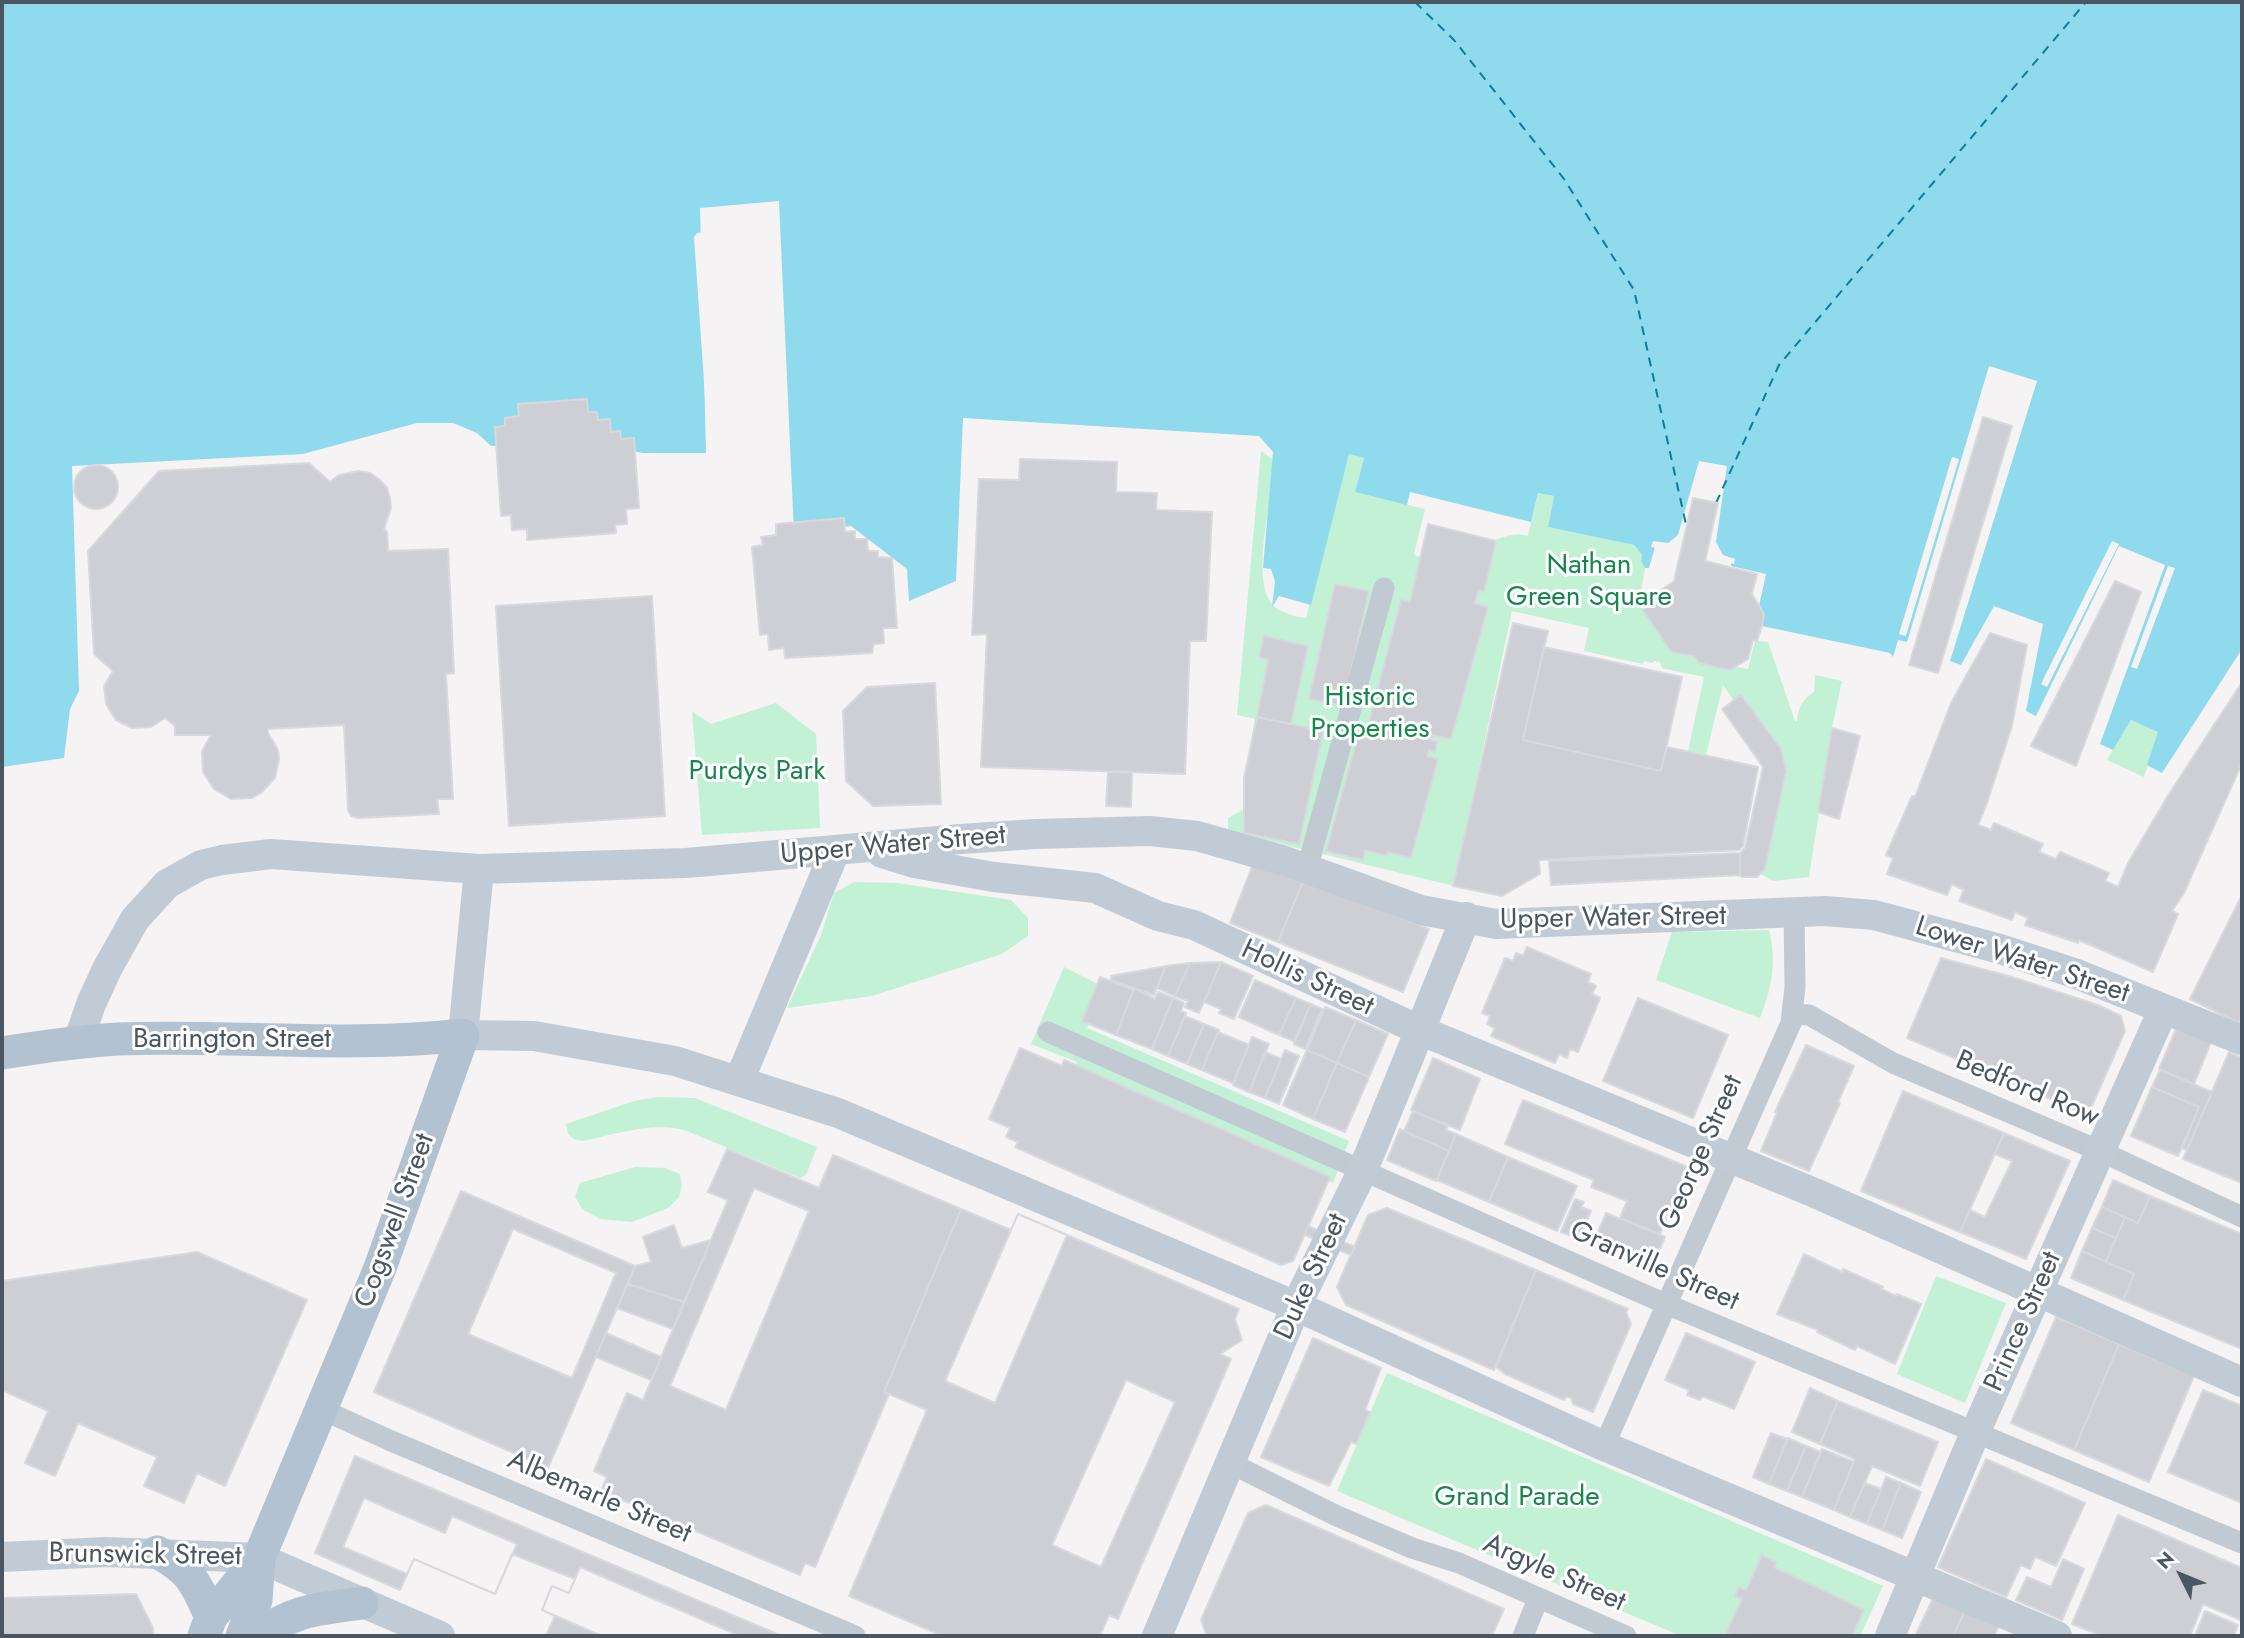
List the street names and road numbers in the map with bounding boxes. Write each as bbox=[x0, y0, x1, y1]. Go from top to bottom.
street label: Upper Water Street bbox=[779, 819, 1007, 873]
street label: Upper Water Street bbox=[1500, 900, 1726, 938]
street label: Lower Water Street bbox=[1911, 911, 2133, 1011]
street label: Hollis Street bbox=[1236, 934, 1378, 1024]
street label: Barrington Street bbox=[133, 1023, 331, 1057]
street label: Bedford Row bbox=[1950, 1045, 2104, 1135]
street label: George Street bbox=[1653, 1070, 1751, 1236]
street label: Cogswell Street bbox=[349, 1129, 443, 1313]
street label: Duke Street bbox=[1268, 1209, 1356, 1345]
street label: Granville Street bbox=[1564, 1215, 1744, 1319]
street label: Prince Street bbox=[1978, 1247, 2070, 1397]
street label: Albemarle Street bbox=[502, 1444, 696, 1552]
street label: Argyle Street bbox=[1478, 1528, 1630, 1620]
street label: Brunswick Street bbox=[48, 1538, 242, 1574]

